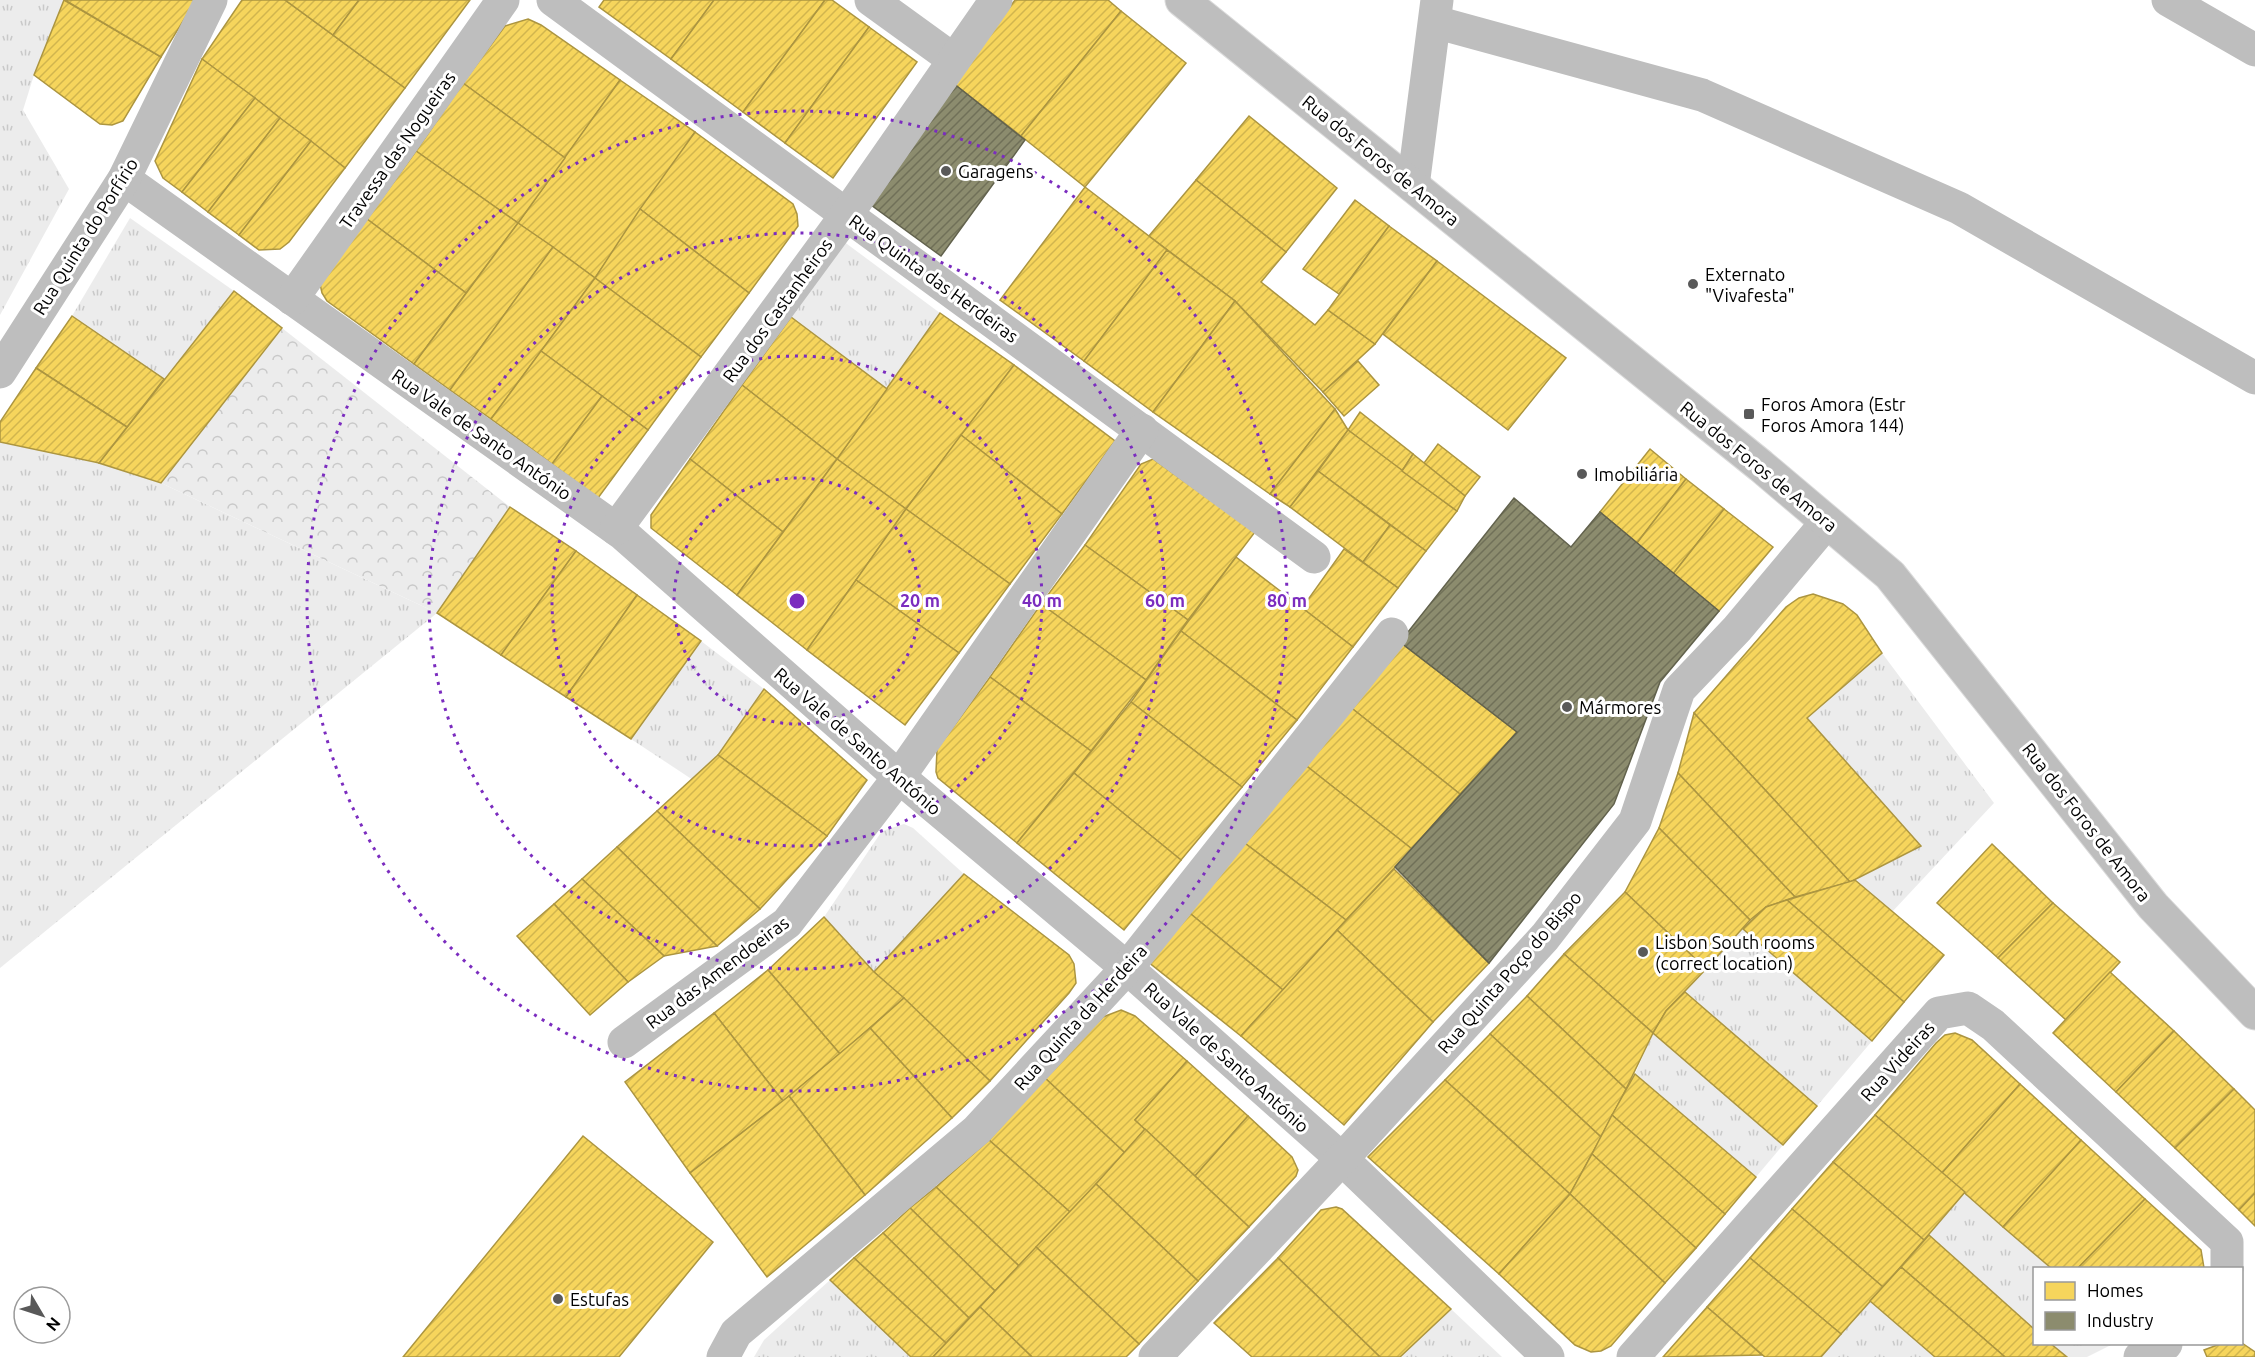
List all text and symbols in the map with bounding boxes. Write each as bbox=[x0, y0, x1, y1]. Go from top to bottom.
street label: Travessa das Nogueiras bbox=[335, 68, 459, 232]
street label: Rua dos Foros de Amora bbox=[1299, 91, 1463, 229]
street label: Rua Quinta do Porfírio bbox=[29, 154, 142, 319]
place label: Garagens bbox=[958, 161, 1034, 181]
marker: Garagens bbox=[939, 164, 953, 178]
street label: Rua Quinta das Herdeiras bbox=[845, 210, 1023, 347]
street label: Rua dos Castanheiros bbox=[718, 234, 836, 386]
place label: Externato "Vivafesta" bbox=[1705, 264, 1795, 305]
marker: Externato "Vivafesta" bbox=[1686, 277, 1700, 291]
street label: Rua Vale de Santo António bbox=[389, 364, 575, 504]
place label: Foros Amora (Estr Foros Amora 144) bbox=[1761, 394, 1906, 436]
street label: Rua dos Foros de Amora bbox=[1677, 397, 1841, 535]
marker: Foros Amora (Estr Foros Amora 144) bbox=[1742, 407, 1756, 421]
place label: Imobiliária bbox=[1594, 464, 1678, 484]
marker: Imobiliária bbox=[1575, 467, 1589, 481]
text: 20 m bbox=[900, 590, 940, 610]
text: 40 m bbox=[1022, 590, 1062, 610]
text: 60 m bbox=[1145, 590, 1185, 610]
text: 80 m bbox=[1267, 590, 1307, 610]
centre of rings bbox=[787, 591, 807, 611]
street label: Rua Vale de Santo António bbox=[771, 663, 945, 819]
place label: Mármores bbox=[1579, 697, 1662, 717]
marker: Mármores bbox=[1560, 700, 1574, 714]
street label: Rua dos Foros de Amora bbox=[2019, 739, 2155, 905]
street label: Rua Quinta Poço do Bispo bbox=[1433, 887, 1586, 1058]
street label: Rua das Amendoeiras bbox=[642, 912, 792, 1032]
place label: Lisbon South rooms (correct location) bbox=[1655, 932, 1815, 974]
street label: Rua Quinta da Herdeira bbox=[1010, 940, 1151, 1094]
marker: Lisbon South rooms (correct location) bbox=[1636, 945, 1650, 959]
street label: Rua Vale de Santo António bbox=[1141, 978, 1313, 1136]
street label: Rua Videiras bbox=[1856, 1017, 1938, 1105]
legend bbox=[2033, 1267, 2243, 1345]
text: Homes bbox=[2087, 1280, 2144, 1300]
north arrow bbox=[12, 1285, 72, 1345]
place label: Estufas bbox=[570, 1289, 629, 1309]
marker: Estufas bbox=[551, 1292, 565, 1306]
text: Industry bbox=[2087, 1310, 2154, 1330]
text: N bbox=[43, 1314, 64, 1335]

